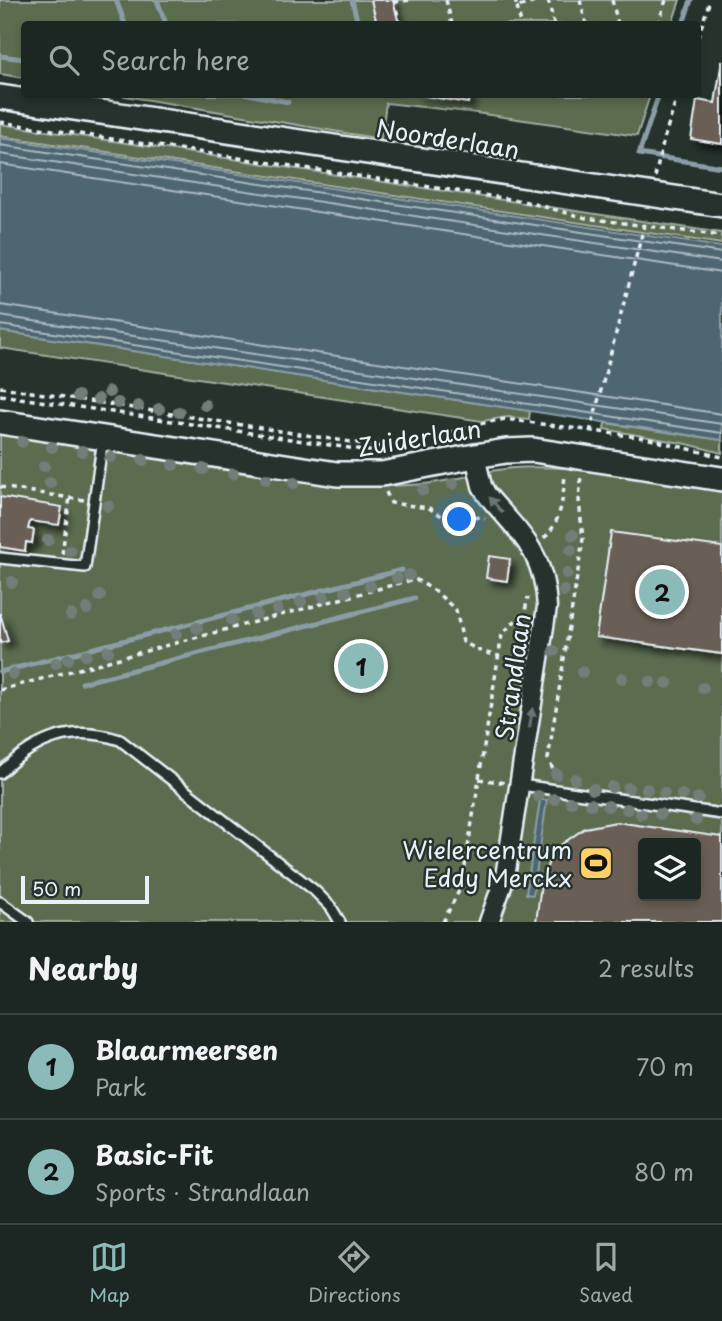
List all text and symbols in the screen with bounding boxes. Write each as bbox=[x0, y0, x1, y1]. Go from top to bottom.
search box bbox=[21, 21, 701, 98]
text: Search here bbox=[101, 40, 250, 79]
icon: search bbox=[45, 41, 83, 79]
street label: Noorderlaan bbox=[374, 109, 522, 167]
street label: Zuiderlaan bbox=[355, 409, 483, 465]
one-way arrow bbox=[489, 497, 504, 514]
your location bbox=[442, 502, 476, 536]
pin: 2 bbox=[639, 566, 685, 618]
street label: Strandlaan bbox=[485, 611, 539, 743]
pin: 1 bbox=[338, 640, 384, 692]
one-way arrow bbox=[526, 706, 537, 728]
place label: Wielercentrum Eddy Merckx bbox=[402, 831, 572, 895]
map controls bbox=[638, 838, 701, 901]
button: layers bbox=[638, 838, 701, 901]
sports icon: Wielercentrum Eddy Merckx bbox=[577, 844, 615, 882]
scale bar bbox=[21, 873, 149, 905]
text: 50 m bbox=[32, 874, 81, 902]
text: Nearby bbox=[28, 945, 138, 990]
text: 2 results bbox=[598, 950, 694, 985]
text: Blaarmeersen bbox=[95, 1030, 278, 1069]
text: 1 bbox=[46, 1049, 57, 1084]
text: 70 m bbox=[636, 1049, 694, 1084]
text: Park bbox=[95, 1069, 146, 1104]
text: Basic-Fit bbox=[95, 1135, 214, 1174]
text: 2 bbox=[43, 1154, 59, 1189]
text: 80 m bbox=[634, 1154, 694, 1189]
text: Sports · Strandlaan bbox=[95, 1174, 310, 1209]
tab: Map bbox=[89, 1238, 130, 1308]
tab: Directions bbox=[308, 1238, 401, 1308]
tab: Saved bbox=[579, 1238, 633, 1308]

